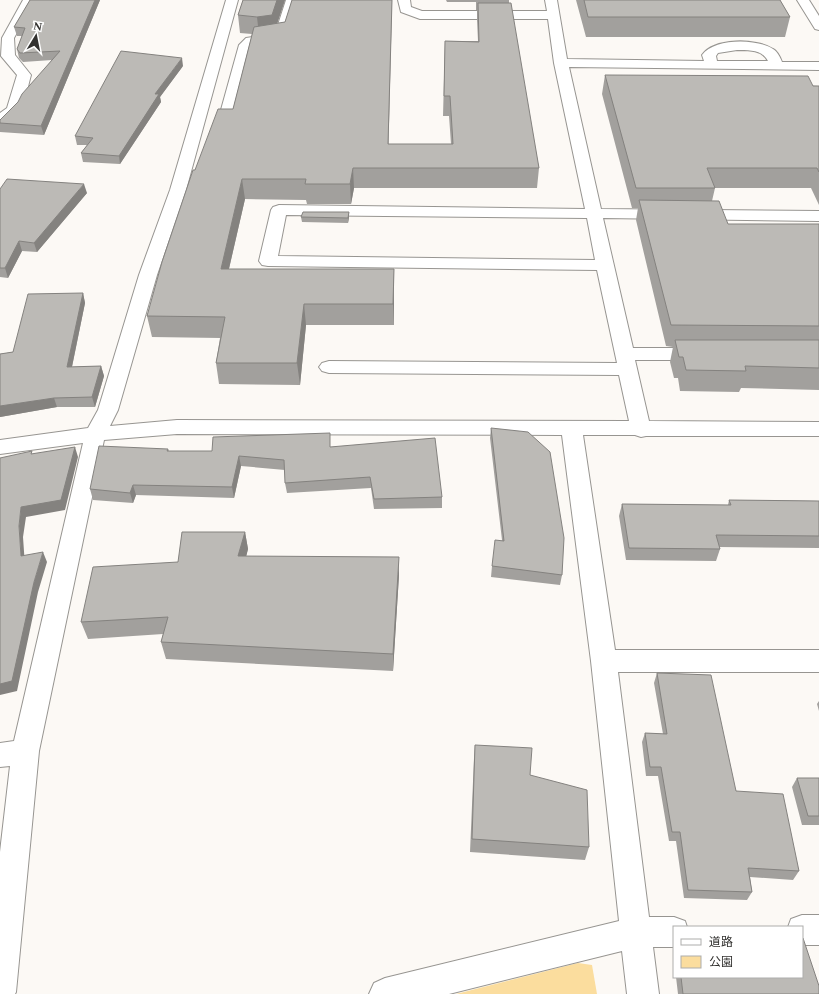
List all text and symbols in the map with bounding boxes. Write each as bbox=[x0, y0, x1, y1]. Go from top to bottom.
north arrow bbox=[16, 16, 56, 56]
text: N bbox=[32, 17, 44, 36]
legend bbox=[673, 926, 803, 978]
text: 道路 bbox=[709, 933, 733, 952]
text: 公園 bbox=[709, 953, 733, 972]

